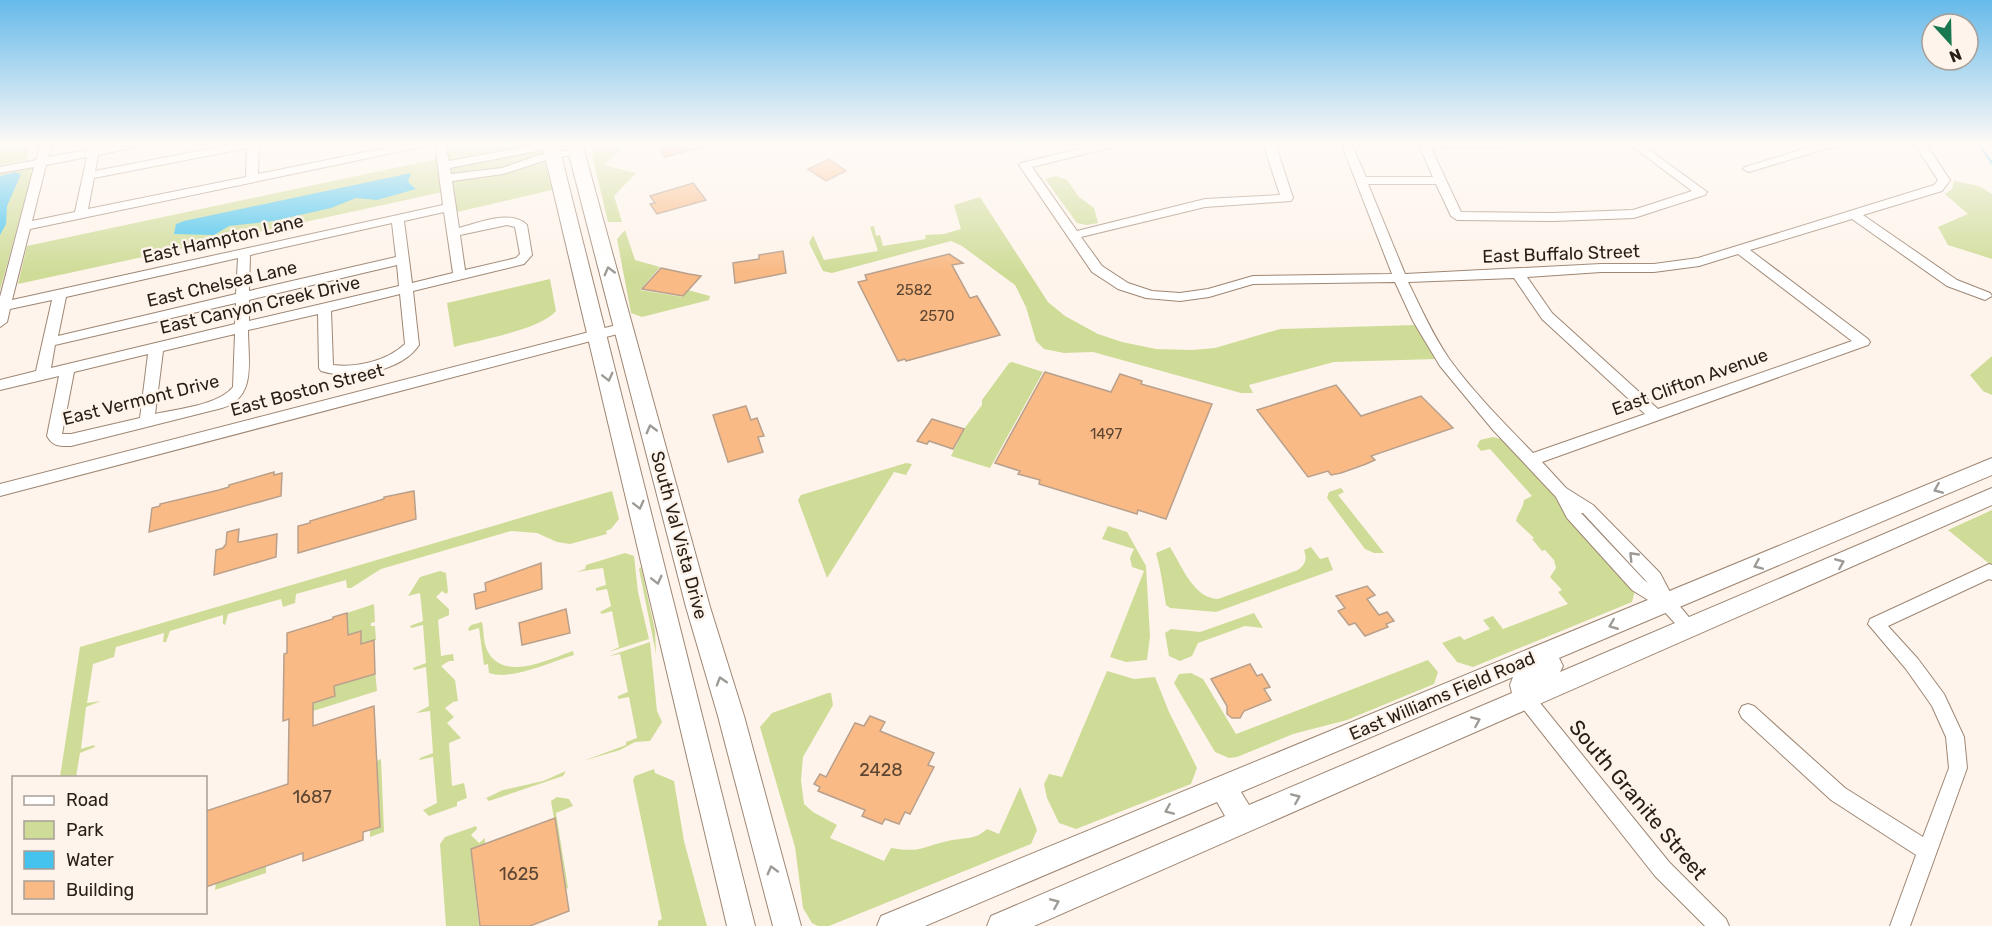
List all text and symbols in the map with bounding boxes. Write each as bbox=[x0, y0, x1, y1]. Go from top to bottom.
north arrow bbox=[1920, 12, 1980, 72]
text: N bbox=[1947, 44, 1964, 66]
street label: East Hampton Lane bbox=[140, 210, 306, 268]
street label: East Buffalo Street bbox=[1482, 240, 1640, 268]
street label: East Chelsea Lane bbox=[145, 256, 299, 312]
one-way arrow bbox=[603, 266, 616, 276]
street label: East Canyon Creek Drive bbox=[158, 271, 362, 339]
house number: 2582 bbox=[896, 281, 932, 299]
house number: 2570 bbox=[920, 307, 954, 325]
street label: East Clifton Avenue bbox=[1609, 344, 1771, 420]
street label: East Boston Street bbox=[228, 359, 386, 421]
street label: East Vermont Drive bbox=[60, 370, 222, 430]
one-way arrow bbox=[600, 372, 613, 382]
one-way arrow bbox=[646, 424, 658, 435]
house number: 1497 bbox=[1090, 425, 1122, 443]
street label: South Val Vista Drive bbox=[646, 448, 712, 622]
one-way arrow bbox=[1933, 482, 1944, 494]
one-way arrow bbox=[631, 500, 644, 510]
one-way arrow bbox=[1629, 553, 1640, 563]
one-way arrow bbox=[1754, 558, 1765, 570]
one-way arrow bbox=[1834, 558, 1845, 570]
one-way arrow bbox=[649, 575, 662, 585]
one-way arrow bbox=[1608, 618, 1619, 630]
street label: East Williams Field Road bbox=[1346, 647, 1538, 745]
one-way arrow bbox=[716, 677, 728, 687]
street label: South Granite Street bbox=[1564, 715, 1713, 885]
one-way arrow bbox=[1469, 716, 1480, 728]
house number: 2428 bbox=[859, 759, 903, 781]
legend bbox=[12, 776, 207, 914]
house number: 1687 bbox=[292, 786, 332, 808]
text: Road bbox=[66, 789, 109, 811]
one-way arrow bbox=[1290, 793, 1301, 805]
one-way arrow bbox=[1164, 803, 1175, 815]
text: Park bbox=[66, 819, 104, 841]
text: Water bbox=[66, 849, 114, 871]
house number: 1625 bbox=[499, 863, 539, 885]
one-way arrow bbox=[767, 865, 779, 875]
text: Building bbox=[66, 879, 134, 901]
one-way arrow bbox=[1048, 898, 1059, 910]

